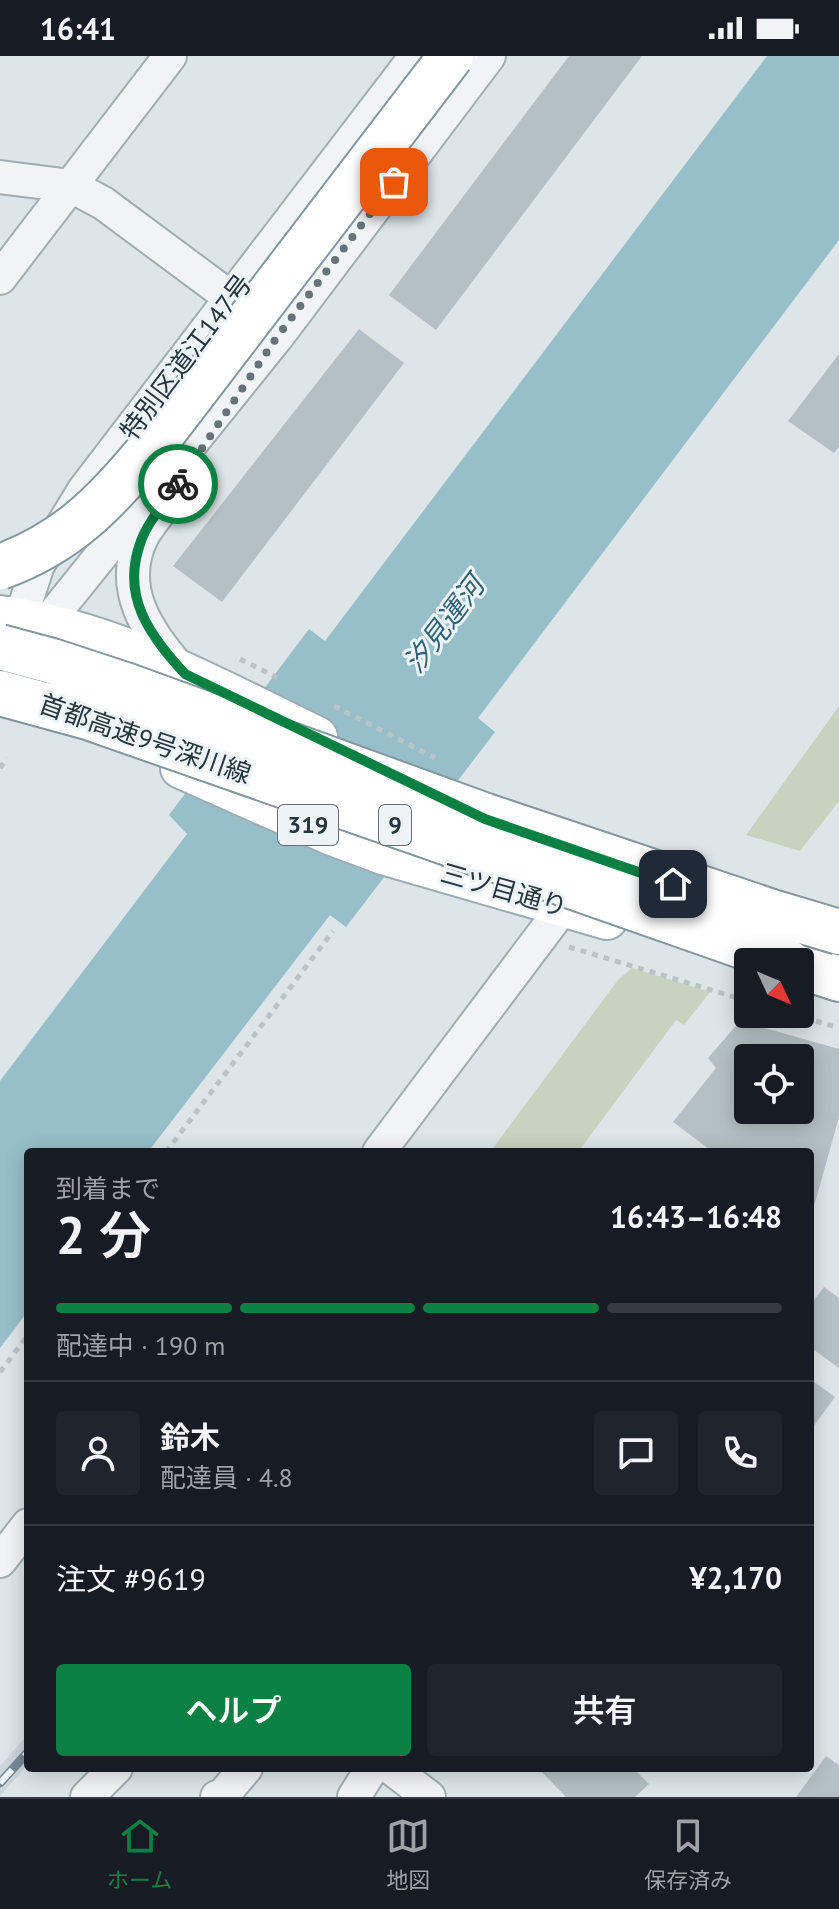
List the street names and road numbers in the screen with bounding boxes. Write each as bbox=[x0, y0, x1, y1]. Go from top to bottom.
street label: 特別区道江147号 bbox=[113, 267, 259, 446]
street label: 首都高速9号深川線 bbox=[35, 687, 256, 790]
road number: 319 bbox=[278, 805, 338, 845]
road number: 9 bbox=[379, 805, 411, 845]
street label: 三ツ目通り bbox=[437, 856, 571, 923]

